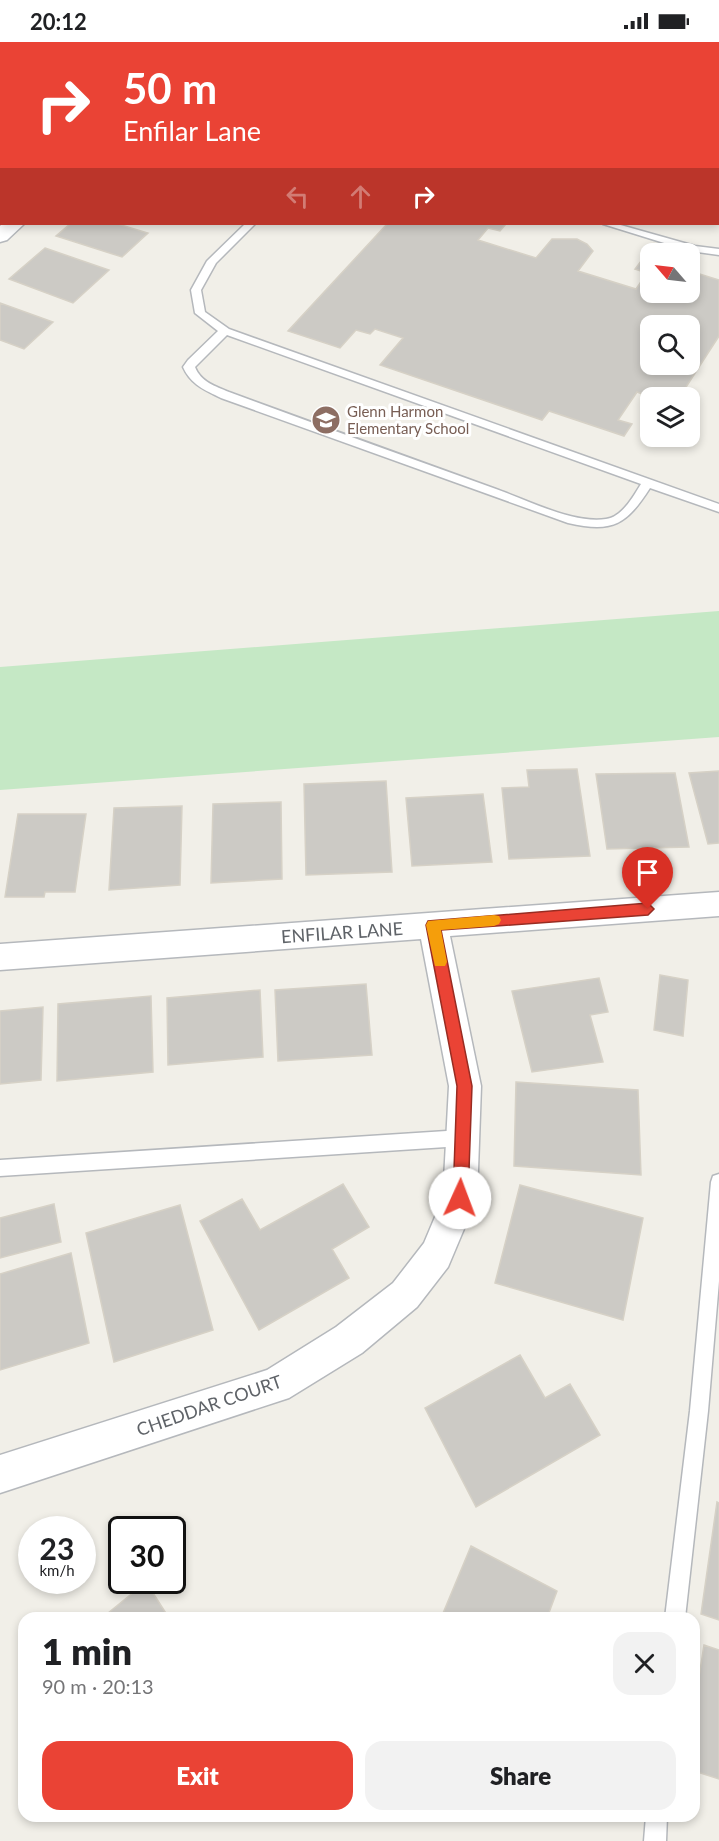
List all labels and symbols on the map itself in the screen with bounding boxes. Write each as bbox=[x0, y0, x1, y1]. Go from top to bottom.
north arrow bbox=[640, 243, 700, 303]
place label: Glenn Harmon Elementary School bbox=[347, 402, 469, 437]
school or university icon: Glenn Harmon Elementary School bbox=[310, 404, 342, 436]
pin bbox=[622, 847, 673, 909]
street label: ENFILAR LANE bbox=[280, 917, 404, 947]
position arrow bbox=[428, 1166, 492, 1230]
street label: CHEDDAR COURT bbox=[133, 1370, 285, 1440]
speed limit sign: 30 bbox=[108, 1516, 186, 1594]

